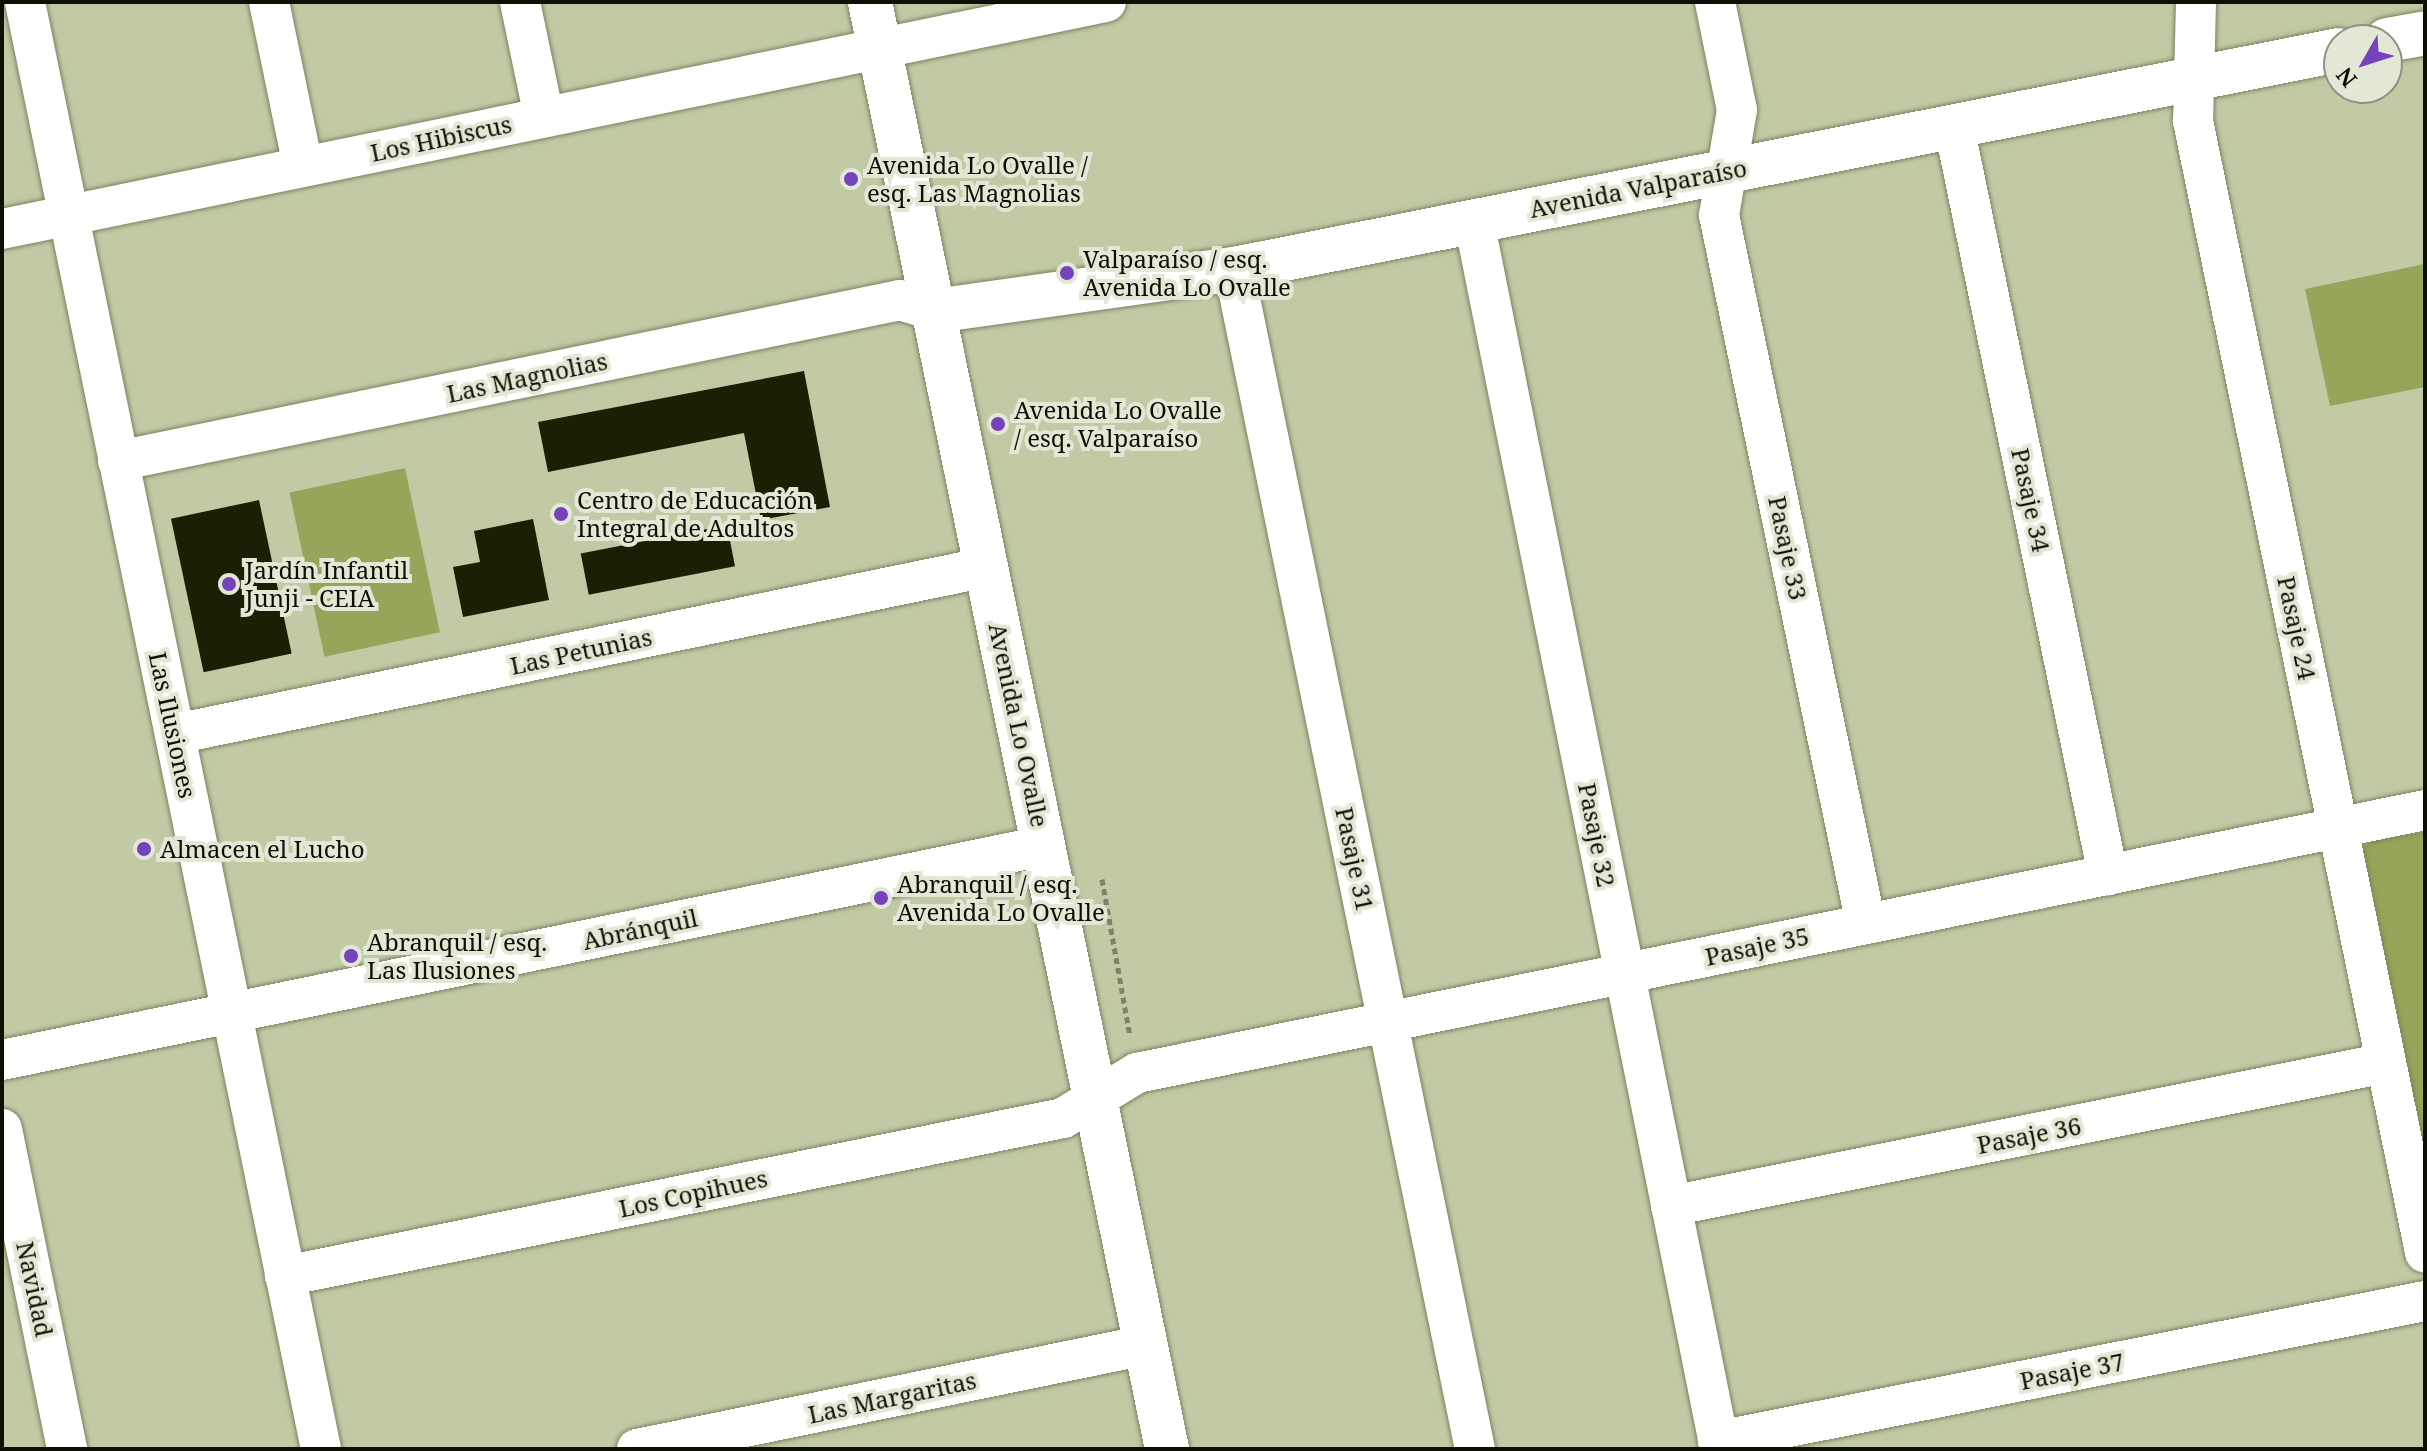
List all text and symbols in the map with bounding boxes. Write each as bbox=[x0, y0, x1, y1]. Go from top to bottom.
north arrow bbox=[2323, 24, 2403, 104]
text: N bbox=[2329, 62, 2363, 94]
street label: Los Hibiscus bbox=[368, 109, 514, 167]
place label: Avenida Lo Ovalle / esq. Las Magnolias bbox=[867, 151, 1088, 207]
street label: Avenida Valparaíso bbox=[1527, 153, 1749, 223]
marker: Avenida Lo Ovalle / esq. Las Magnolias bbox=[842, 170, 860, 188]
place label: Valparaíso / esq. Avenida Lo Ovalle bbox=[1083, 245, 1291, 301]
marker: Valparaíso / esq. Avenida Lo Ovalle bbox=[1058, 264, 1076, 282]
street label: Las Magnolias bbox=[444, 346, 610, 408]
place label: Avenida Lo Ovalle / esq. Valparaíso bbox=[1014, 396, 1222, 452]
marker: Avenida Lo Ovalle / esq. Valparaíso bbox=[989, 415, 1007, 433]
street label: Pasaje 34 bbox=[2006, 445, 2056, 555]
place label: Centro de Educación Integral de Adultos bbox=[577, 486, 813, 542]
street label: Pasaje 33 bbox=[1763, 493, 1813, 603]
marker: Centro de Educación Integral de Adultos bbox=[552, 505, 570, 523]
place label: Jardín Infantil Junji - CEIA bbox=[245, 556, 408, 612]
street label: Pasaje 24 bbox=[2272, 573, 2322, 683]
marker: Jardín Infantil Junji - CEIA bbox=[220, 575, 238, 593]
street label: Avenida Lo Ovalle bbox=[983, 620, 1055, 830]
street label: Las Petunias bbox=[508, 622, 654, 680]
street label: Las Ilusiones bbox=[143, 649, 203, 801]
street label: Pasaje 32 bbox=[1573, 780, 1621, 890]
street label: Pasaje 31 bbox=[1330, 804, 1380, 914]
place label: Almacen el Lucho bbox=[160, 835, 365, 863]
marker: Almacen el Lucho bbox=[135, 840, 153, 858]
place label: Abranquil / esq. Avenida Lo Ovalle bbox=[897, 870, 1105, 926]
marker: Abranquil / esq. Avenida Lo Ovalle bbox=[872, 889, 890, 907]
street label: Abránquil bbox=[580, 903, 700, 955]
street label: Pasaje 35 bbox=[1702, 921, 1812, 971]
place label: Abranquil / esq. Las Ilusiones bbox=[367, 928, 547, 984]
marker: Abranquil / esq. Las Ilusiones bbox=[342, 947, 360, 965]
street label: Pasaje 36 bbox=[1974, 1111, 2084, 1159]
street label: Los Copihues bbox=[616, 1163, 770, 1223]
street label: Navidad bbox=[11, 1239, 59, 1339]
street label: Pasaje 37 bbox=[2017, 1347, 2127, 1395]
street label: Las Margaritas bbox=[805, 1365, 979, 1429]

